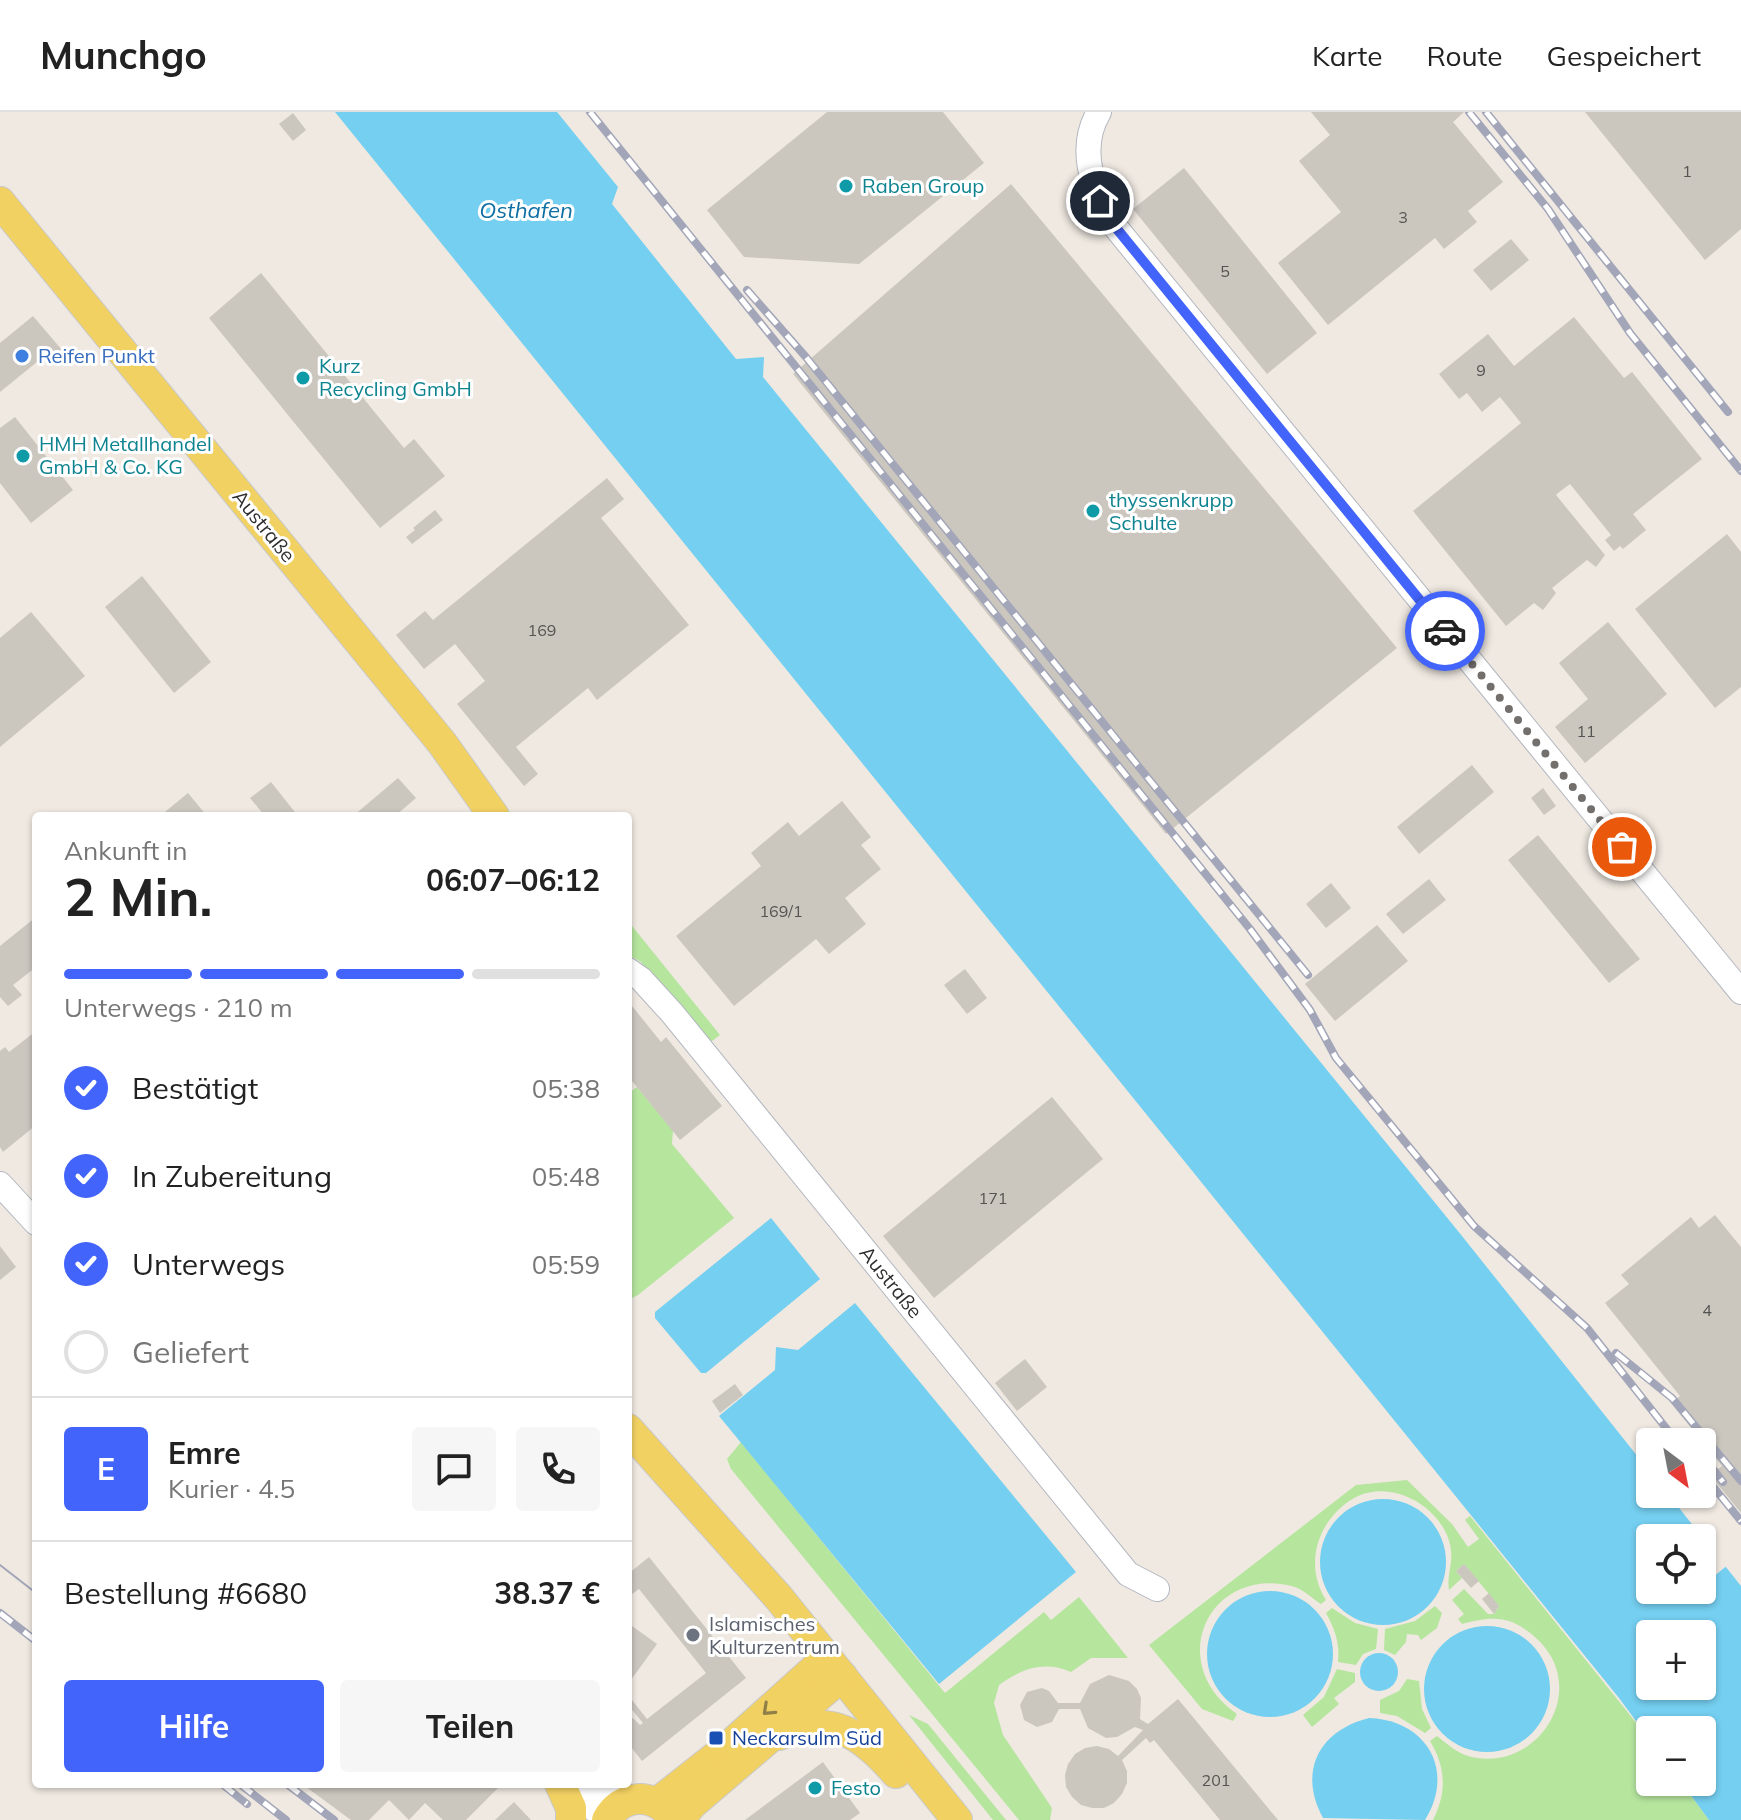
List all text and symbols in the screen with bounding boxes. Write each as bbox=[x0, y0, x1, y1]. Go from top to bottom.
text: Munchgo bbox=[40, 31, 207, 79]
text: Karte bbox=[1312, 38, 1382, 73]
text: Route bbox=[1426, 38, 1503, 73]
text: Gespeichert bbox=[1547, 38, 1701, 73]
house number: 1 bbox=[1682, 161, 1692, 181]
pin bbox=[1066, 167, 1134, 235]
place label: Raben Group bbox=[862, 173, 984, 198]
marker: Raben Group bbox=[837, 177, 855, 195]
icon: home bbox=[1078, 179, 1122, 223]
water label: Osthafen bbox=[479, 196, 573, 224]
house number: 3 bbox=[1398, 207, 1408, 227]
house number: 5 bbox=[1220, 261, 1230, 281]
place label: Reifen Punkt bbox=[38, 343, 155, 368]
marker: Reifen Punkt bbox=[13, 347, 31, 365]
place label: Kurz Recycling GmbH bbox=[319, 353, 472, 401]
house number: 9 bbox=[1476, 360, 1486, 380]
marker: Kurz Recycling GmbH bbox=[294, 369, 312, 387]
place label: HMH Metallhandel GmbH & Co. KG bbox=[39, 431, 212, 479]
marker: HMH Metallhandel GmbH & Co. KG bbox=[14, 447, 32, 465]
street label: Austraße bbox=[228, 484, 301, 567]
place label: thyssenkrupp Schulte bbox=[1109, 487, 1234, 535]
marker: thyssenkrupp Schulte bbox=[1084, 502, 1102, 520]
courier bbox=[1405, 591, 1485, 671]
icon: car bbox=[1423, 609, 1467, 653]
house number: 169 bbox=[528, 620, 556, 640]
house number: 11 bbox=[1576, 721, 1596, 741]
pin bbox=[1588, 813, 1656, 881]
icon: bag bbox=[1600, 825, 1644, 869]
text: Ankunft in bbox=[64, 834, 187, 867]
text: 06:07–06:12 bbox=[426, 861, 600, 899]
text: 2 Min. bbox=[64, 864, 213, 929]
house number: 169/1 bbox=[760, 901, 802, 921]
text: Unterwegs · 210 m bbox=[64, 991, 293, 1024]
icon: check bbox=[64, 1066, 108, 1110]
text: Bestätigt bbox=[132, 1069, 258, 1107]
text: 05:38 bbox=[532, 1072, 600, 1105]
icon: check bbox=[64, 1154, 108, 1198]
text: In Zubereitung bbox=[132, 1157, 332, 1195]
text: 05:48 bbox=[532, 1160, 600, 1193]
house number: 171 bbox=[979, 1188, 1007, 1208]
street label: Austraße bbox=[855, 1240, 928, 1323]
icon: check bbox=[64, 1242, 108, 1286]
text: Unterwegs bbox=[132, 1245, 285, 1283]
text: 05:59 bbox=[532, 1248, 600, 1281]
house number: 4 bbox=[1702, 1300, 1712, 1320]
text: Geliefert bbox=[132, 1333, 249, 1371]
button: chat bbox=[412, 1427, 496, 1511]
button: phone bbox=[516, 1427, 600, 1511]
north arrow bbox=[1636, 1428, 1716, 1508]
map controls bbox=[1636, 1428, 1716, 1796]
text: Emre bbox=[168, 1434, 241, 1472]
text: E bbox=[97, 1450, 115, 1488]
text: Kurier · 4.5 bbox=[168, 1472, 295, 1505]
button: locate bbox=[1636, 1524, 1716, 1604]
text: Bestellung #6680 bbox=[64, 1574, 307, 1612]
text: 38.37 € bbox=[494, 1574, 600, 1612]
place label: Islamisches Kulturzentrum bbox=[709, 1611, 840, 1659]
button: + bbox=[1636, 1620, 1716, 1700]
marker: Islamisches Kulturzentrum bbox=[684, 1626, 702, 1644]
button: Hilfe bbox=[64, 1680, 324, 1772]
button: Teilen bbox=[340, 1680, 600, 1772]
one-way arrow bbox=[763, 1700, 778, 1714]
button: − bbox=[1636, 1716, 1716, 1796]
place label: Neckarsulm Süd bbox=[732, 1725, 882, 1750]
marker: Neckarsulm Süd bbox=[707, 1729, 725, 1747]
house number: 201 bbox=[1202, 1770, 1230, 1790]
place label: Festo bbox=[831, 1775, 881, 1800]
marker: Festo bbox=[806, 1779, 824, 1797]

